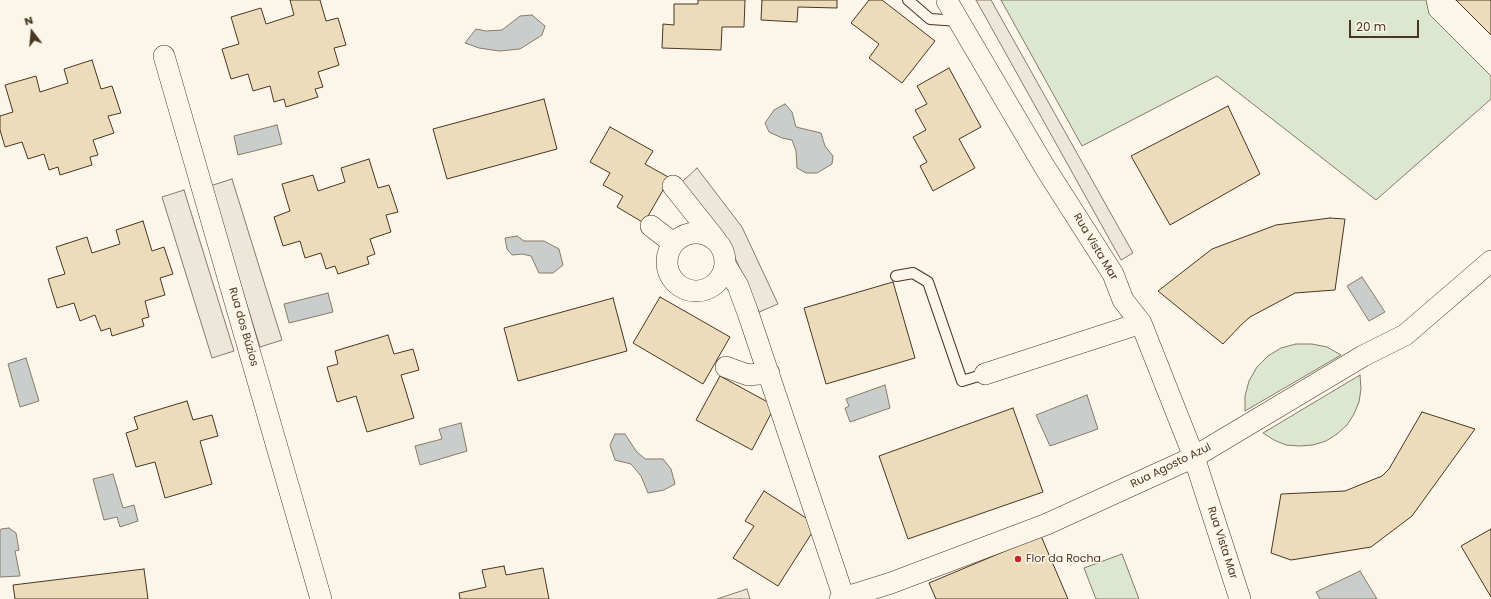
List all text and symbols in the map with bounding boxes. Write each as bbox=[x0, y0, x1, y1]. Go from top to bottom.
north arrow bbox=[12, 12, 52, 52]
text: N bbox=[23, 12, 35, 29]
scale bar bbox=[1351, 12, 1421, 38]
text: 20 m bbox=[1356, 18, 1386, 35]
street label: Rua Vista Mar bbox=[1070, 211, 1120, 283]
street label: Rua dos Búzios bbox=[225, 286, 261, 368]
street label: Rua Agosto Azul bbox=[1129, 441, 1213, 491]
street label: Rua Vista Mar bbox=[1204, 505, 1240, 581]
place label: Flor da Rocha bbox=[1026, 552, 1101, 566]
marker: Flor da Rocha bbox=[1013, 554, 1023, 564]

